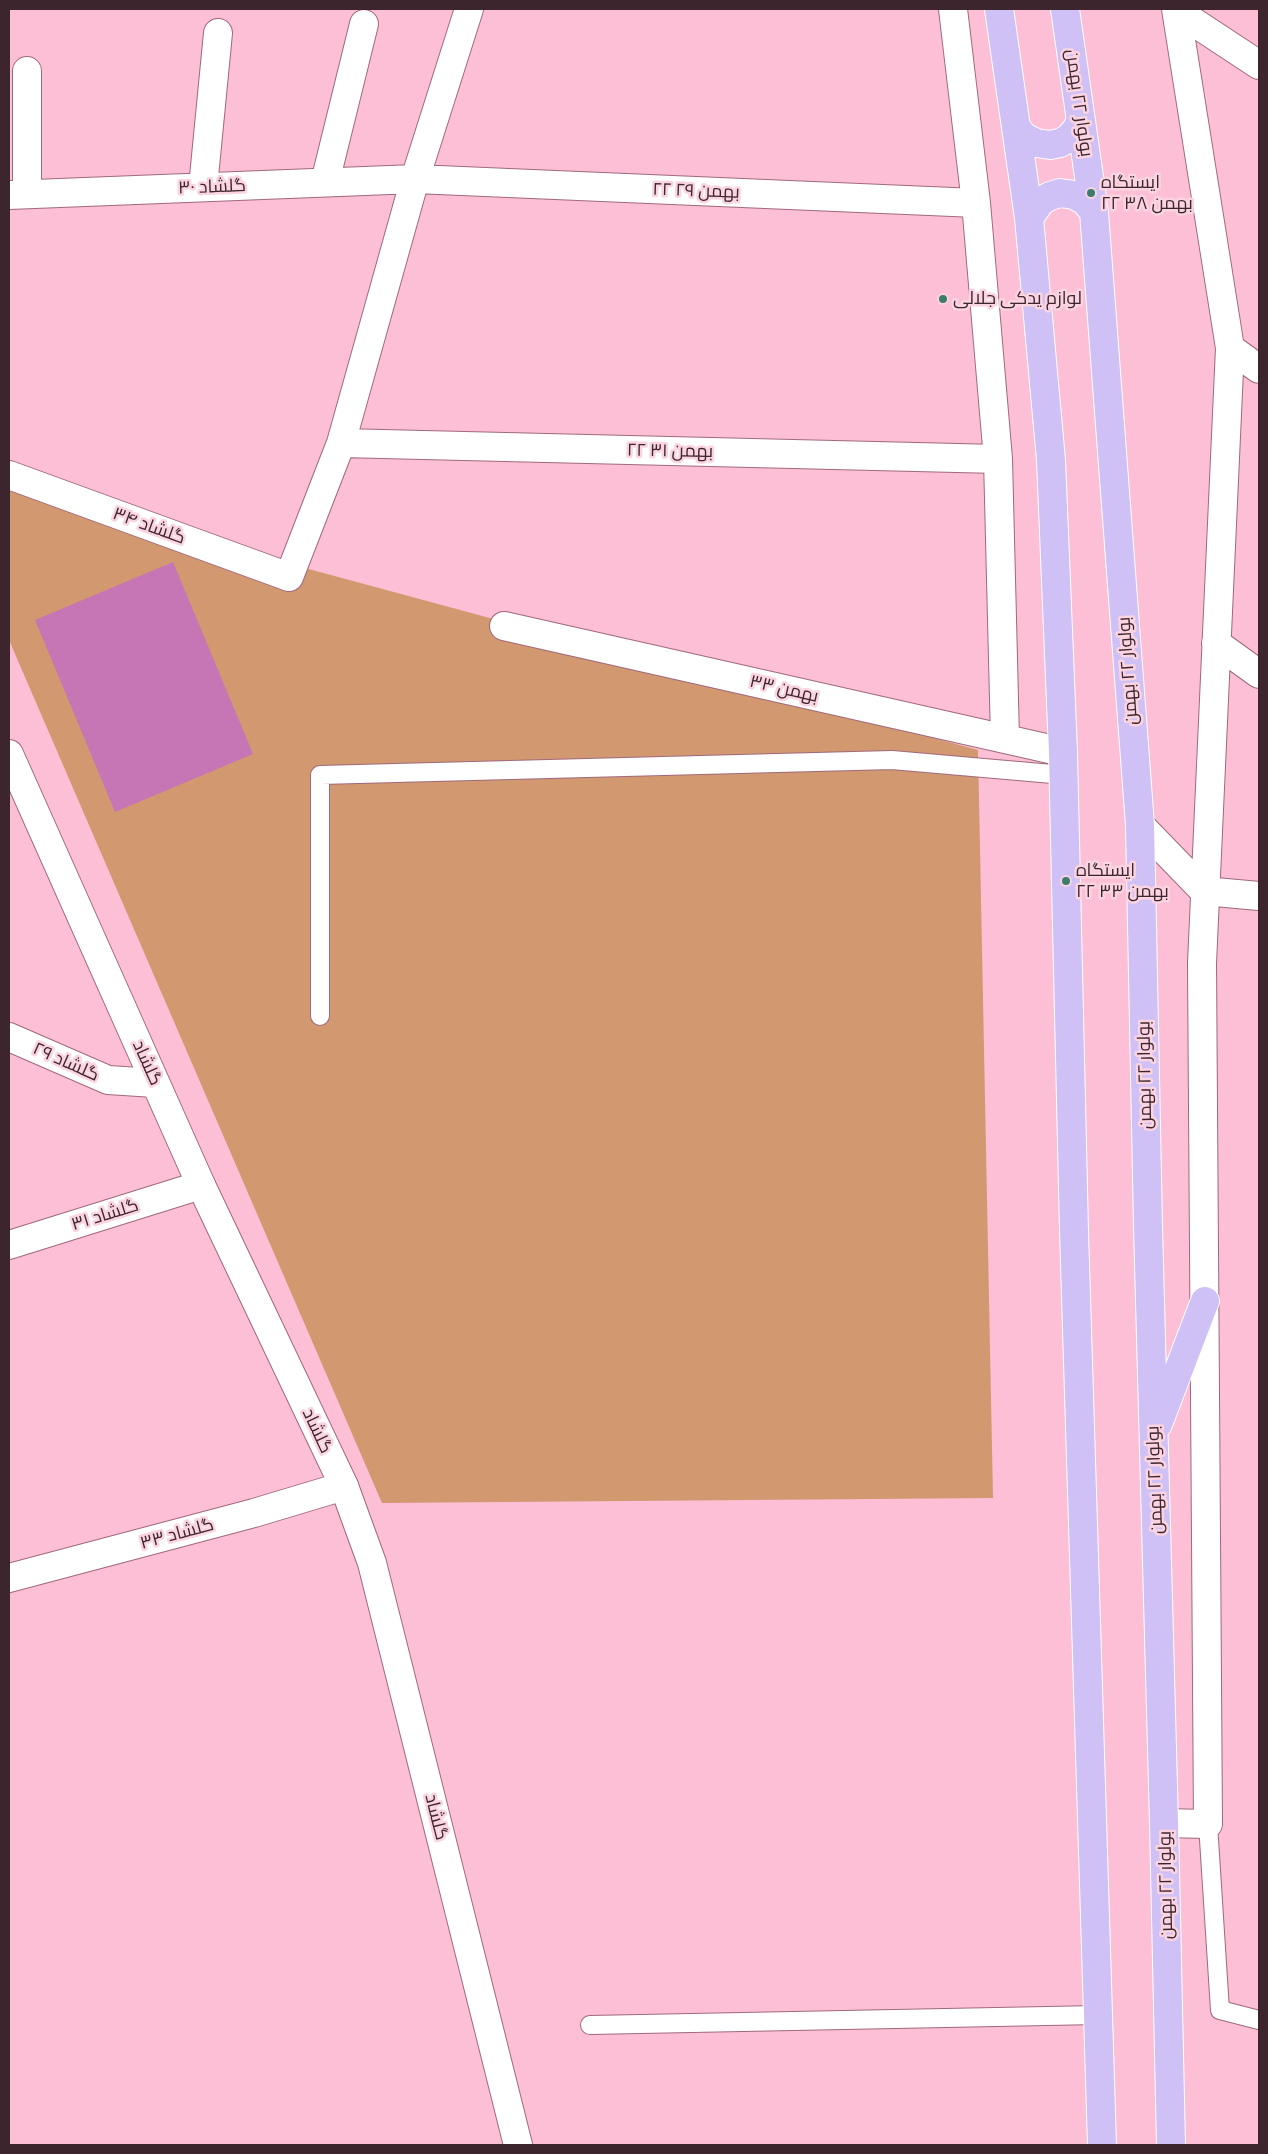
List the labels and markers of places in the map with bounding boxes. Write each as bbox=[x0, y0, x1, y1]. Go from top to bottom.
place label: ایستگاه ۲۲ بهمن ۳۸ bbox=[1101, 172, 1193, 214]
marker: ایستگاه ۲۲ بهمن ۳۸ bbox=[1085, 187, 1097, 199]
place label: لوازم یدکی جلالی bbox=[953, 288, 1082, 310]
marker: لوازم یدکی جلالی bbox=[937, 293, 949, 305]
place label: ایستگاه ۲۲ بهمن ۳۳ bbox=[1076, 860, 1169, 902]
marker: ایستگاه ۲۲ بهمن ۳۳ bbox=[1060, 875, 1072, 887]

